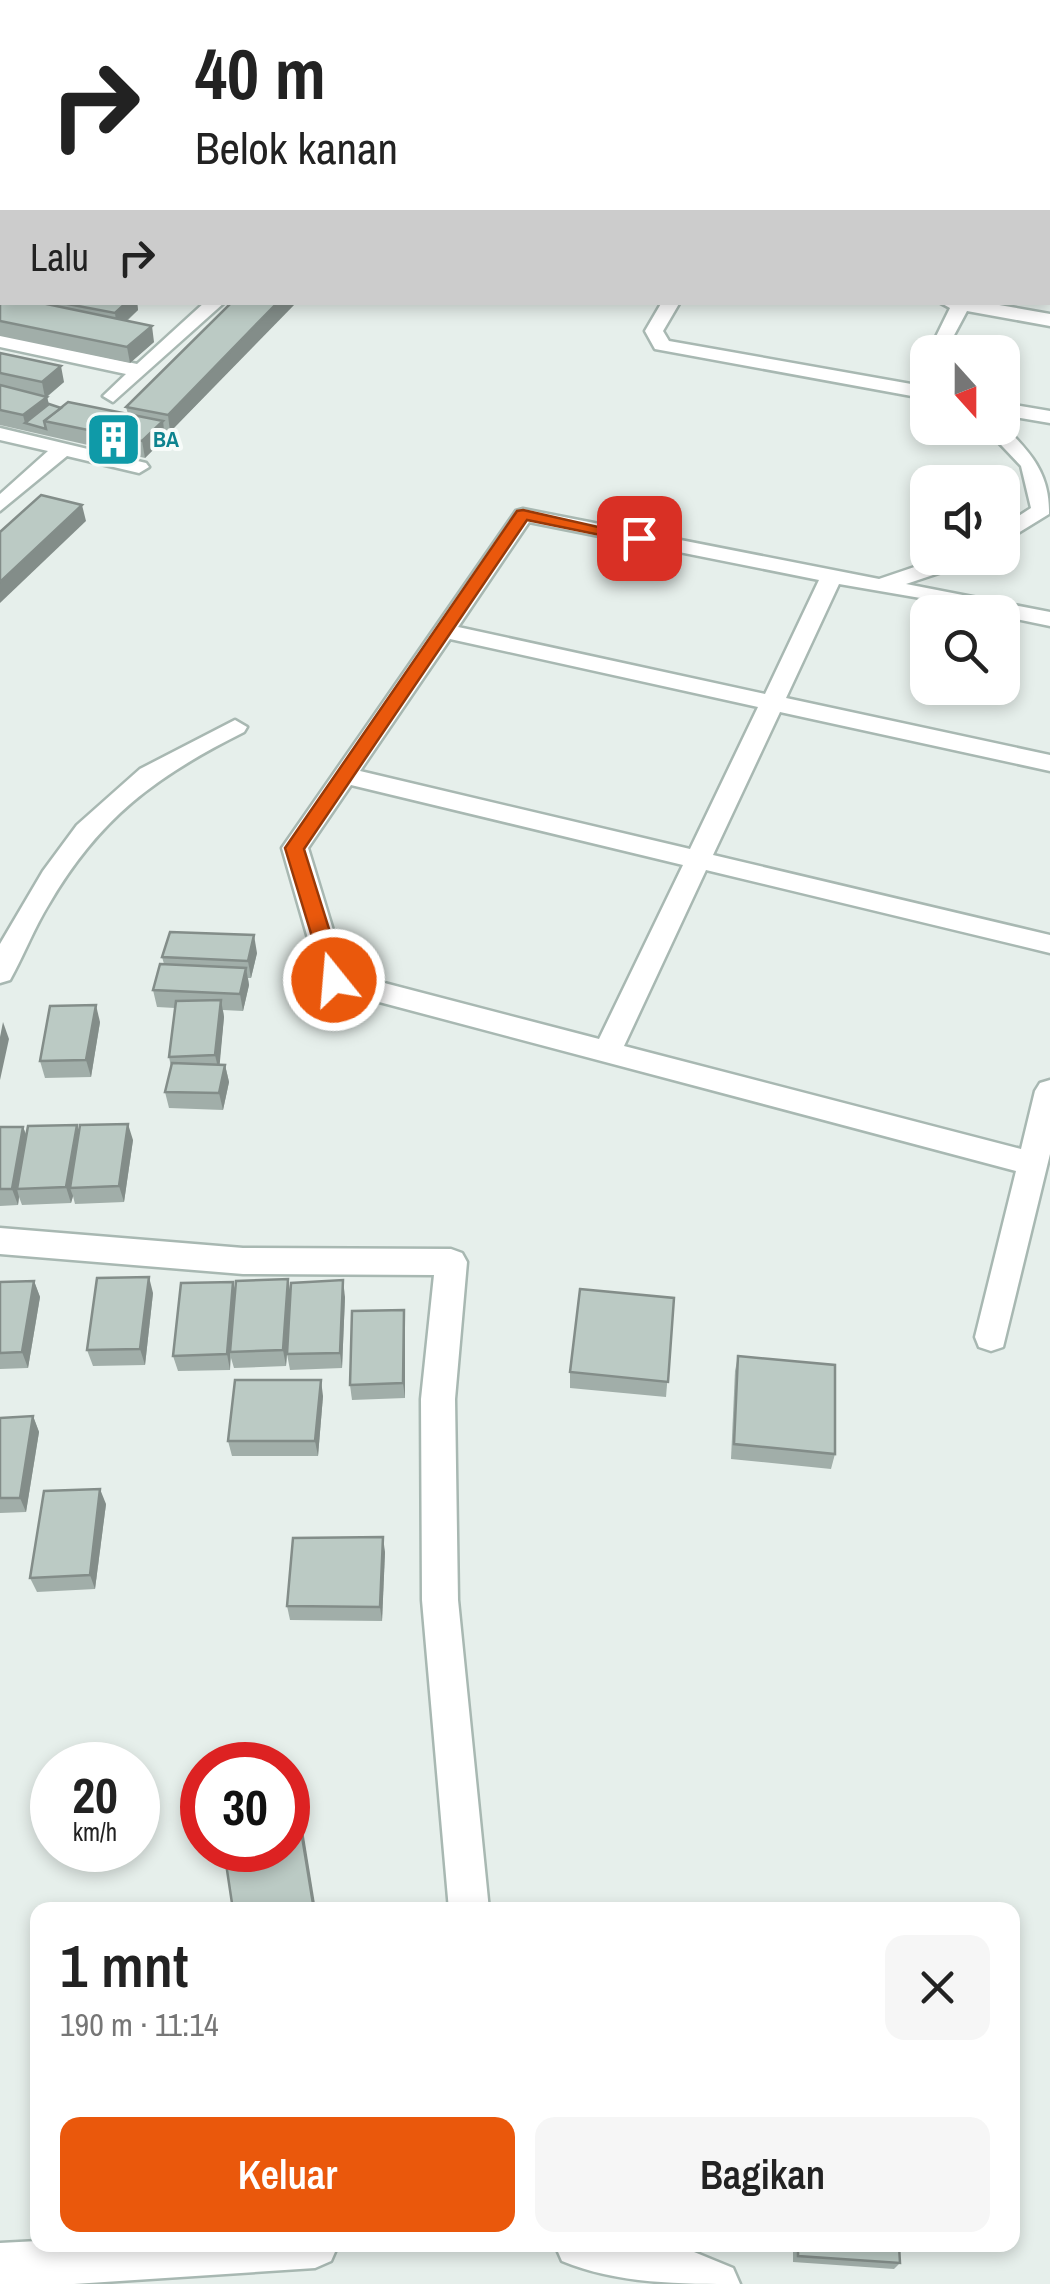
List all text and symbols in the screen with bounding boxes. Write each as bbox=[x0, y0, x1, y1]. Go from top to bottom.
text: 40 m bbox=[195, 27, 326, 121]
icon: right bbox=[30, 40, 160, 170]
text: Belok kanan bbox=[195, 117, 398, 178]
icon: right bbox=[109, 230, 164, 285]
text: Lalu bbox=[30, 232, 89, 283]
north arrow bbox=[910, 335, 1020, 445]
map controls bbox=[910, 335, 1020, 705]
building icon: BA bbox=[84, 409, 144, 469]
place label: BA bbox=[153, 424, 179, 454]
button: sound bbox=[910, 465, 1020, 575]
pin bbox=[597, 496, 682, 581]
icon: arrive bbox=[612, 511, 667, 566]
button: search bbox=[910, 595, 1020, 705]
position arrow bbox=[282, 928, 386, 1032]
speed limit sign: 30 bbox=[180, 1742, 310, 1872]
text: 20 bbox=[72, 1761, 118, 1829]
text: km/h bbox=[73, 1815, 117, 1849]
text: 1 mnt bbox=[60, 1925, 188, 2006]
button: close bbox=[885, 1935, 990, 2040]
text: 190 m · 11:14 bbox=[60, 2003, 219, 2046]
button: Keluar bbox=[60, 2117, 515, 2232]
button: Bagikan bbox=[535, 2117, 990, 2232]

